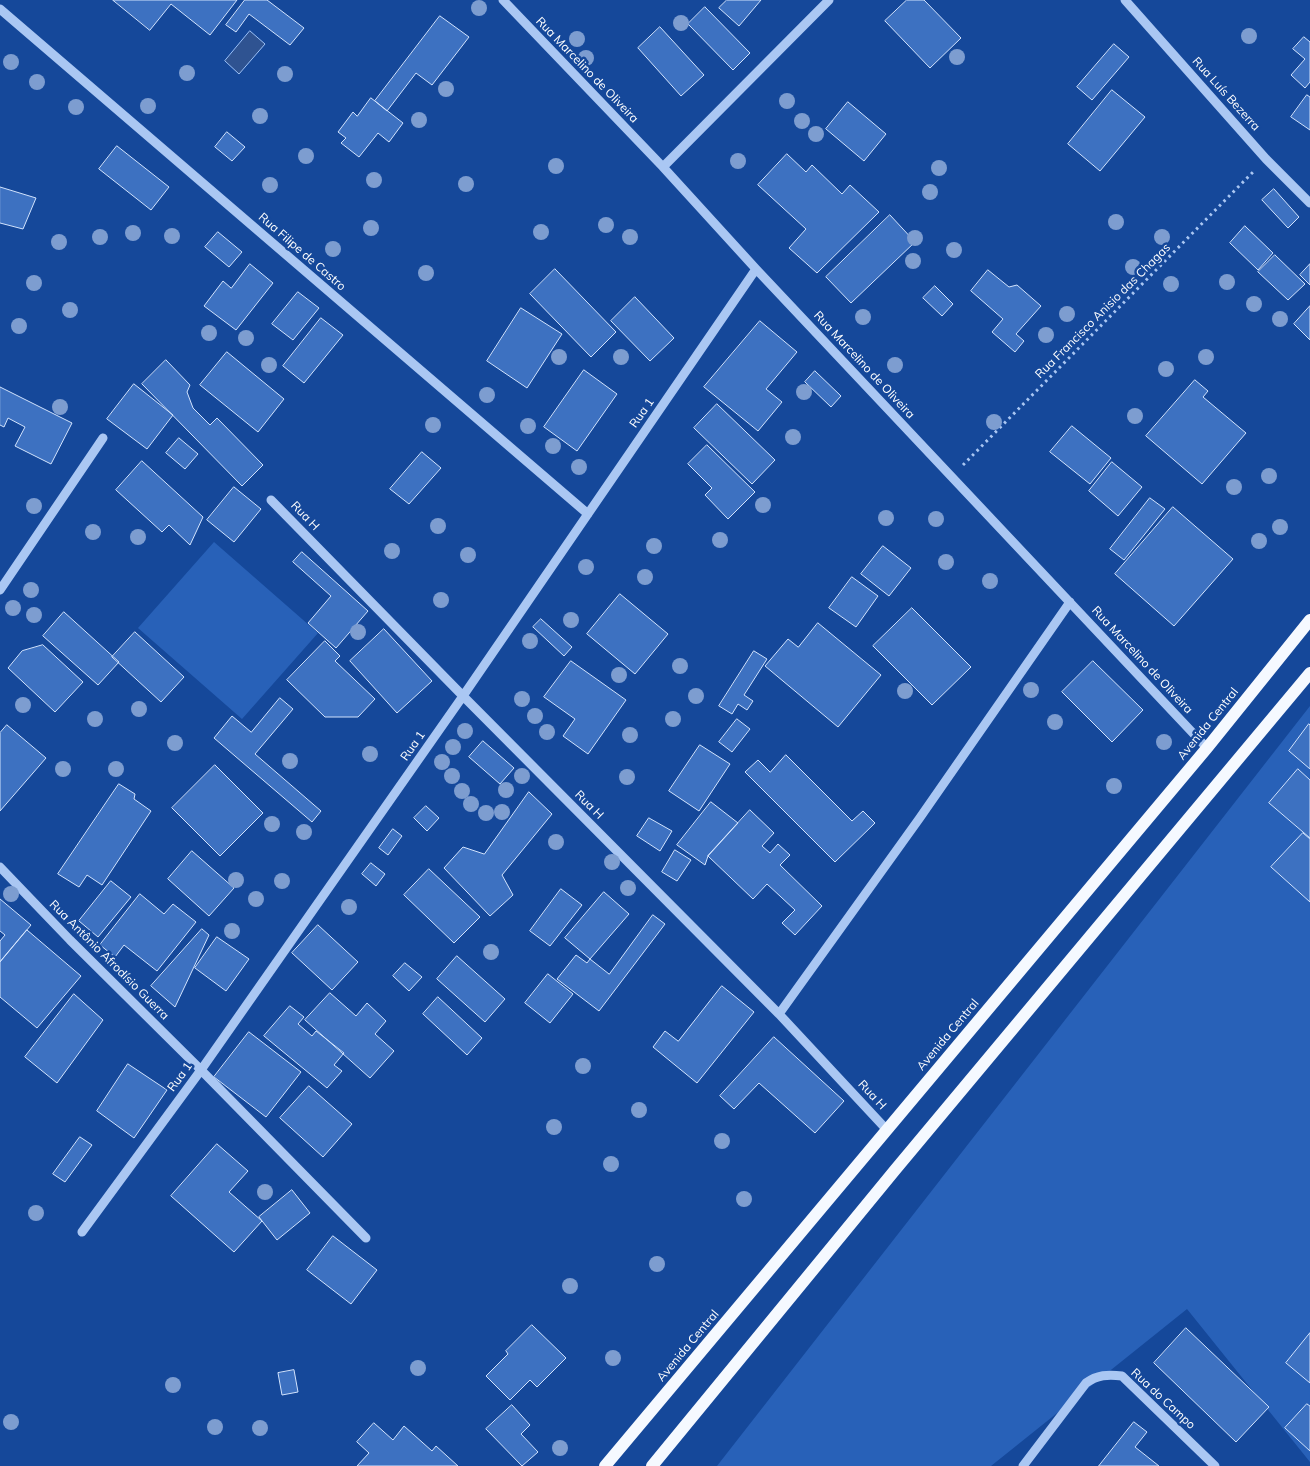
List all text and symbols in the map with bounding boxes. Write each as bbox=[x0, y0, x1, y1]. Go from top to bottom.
street label: Rua Marcelino de Oliveira bbox=[533, 14, 641, 126]
street label: Rua Luís Bezerra bbox=[1189, 54, 1263, 134]
street label: Rua Filipe de Castro bbox=[255, 210, 349, 294]
street label: Rua Francisco Anisio das Chagas bbox=[1032, 240, 1174, 382]
street label: Rua Marcelino de Oliveira bbox=[811, 308, 917, 422]
street label: Rua 1 bbox=[627, 395, 657, 431]
street label: Rua H bbox=[288, 498, 322, 534]
street label: Rua Marcelino de Oliveira bbox=[1089, 603, 1195, 717]
street label: Avenida Central bbox=[1175, 685, 1241, 763]
street label: Rua 1 bbox=[398, 728, 428, 764]
street label: Rua H bbox=[572, 788, 606, 822]
street label: Rua Antônio Afrodísio Guerra bbox=[46, 897, 172, 1023]
street label: Avenida Central bbox=[914, 996, 982, 1074]
street label: Rua 1 bbox=[165, 1060, 195, 1094]
street label: Rua H bbox=[855, 1077, 889, 1113]
street label: Avenida Central bbox=[654, 1307, 722, 1385]
street label: Rua do Campo bbox=[1128, 1366, 1198, 1432]

